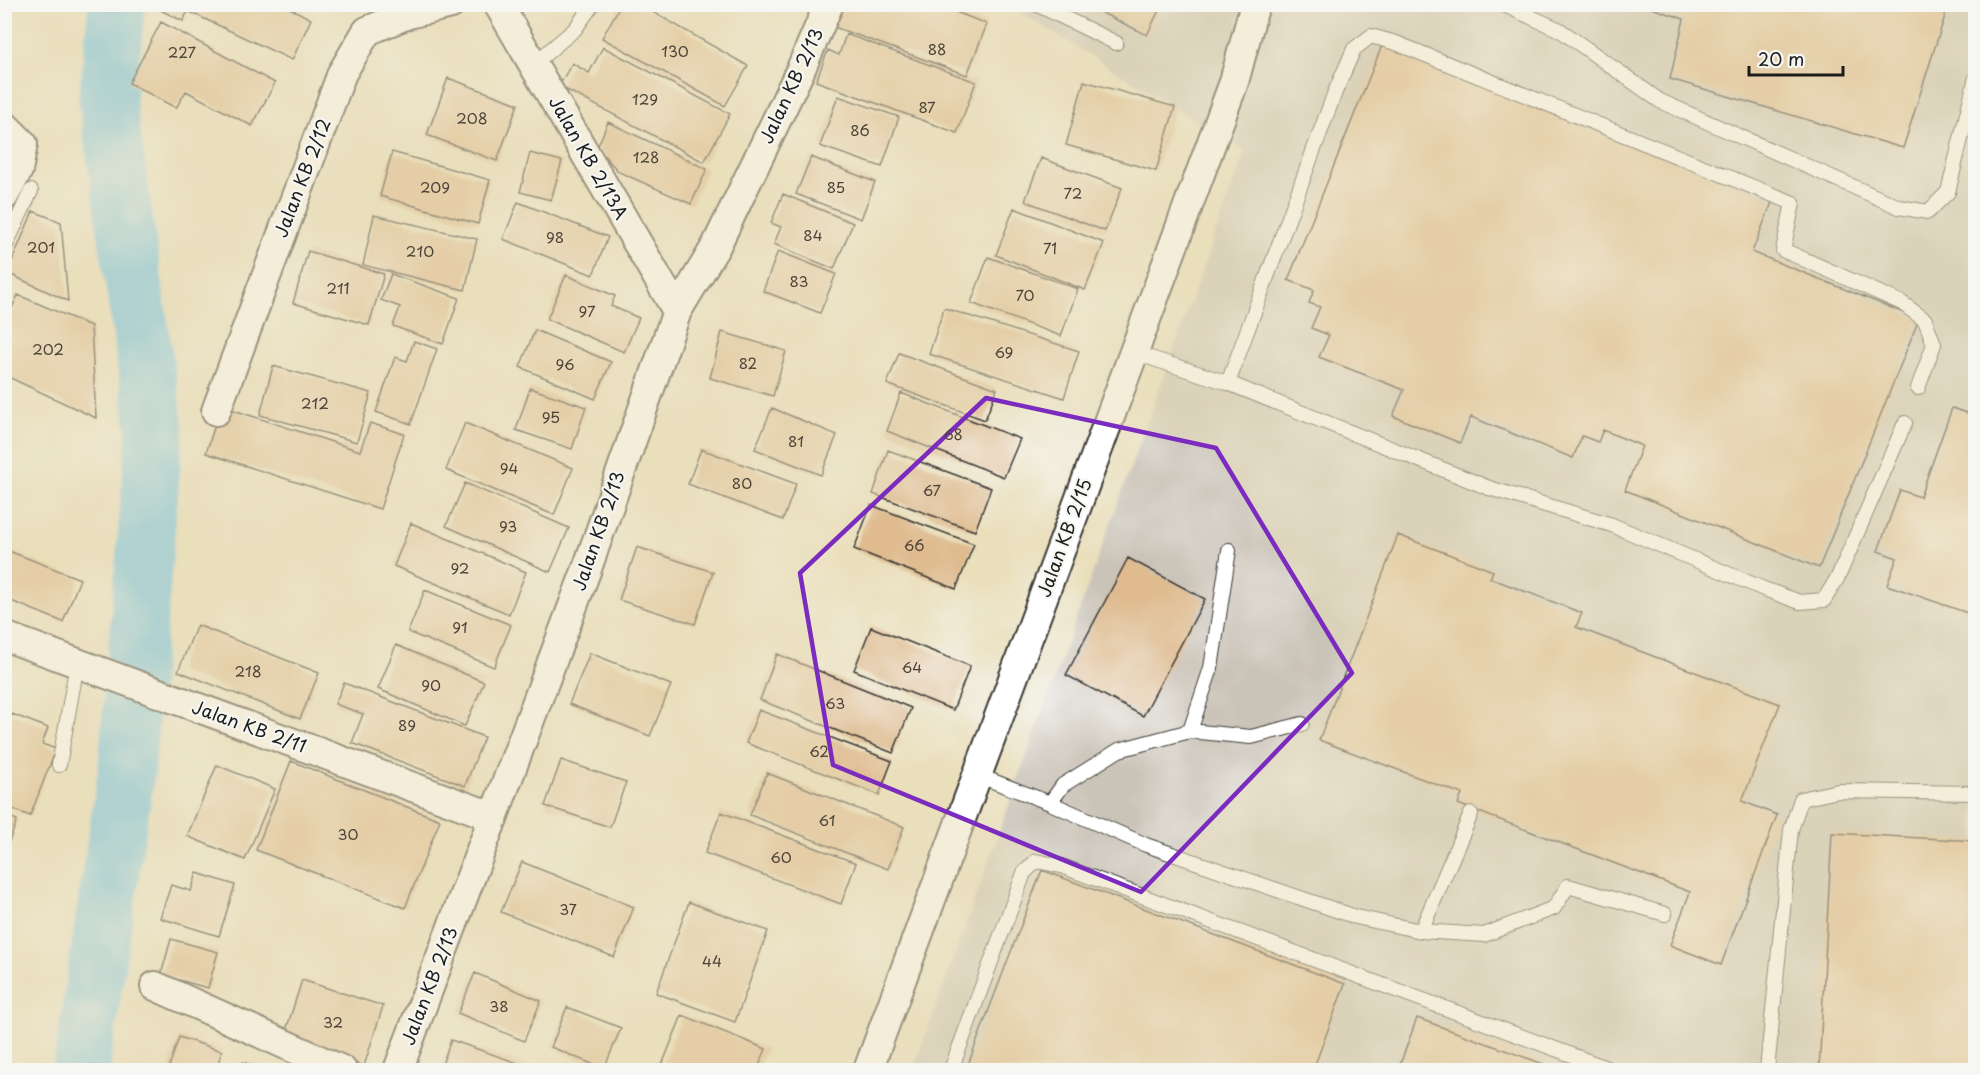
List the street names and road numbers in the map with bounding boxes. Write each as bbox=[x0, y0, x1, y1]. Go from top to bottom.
street label: Jalan KB 2/13 bbox=[752, 23, 829, 148]
street label: Jalan KB 2/13A bbox=[543, 91, 636, 224]
street label: Jalan KB 2/12 bbox=[266, 114, 337, 241]
street label: Jalan KB 2/13 bbox=[564, 467, 631, 594]
street label: Jalan KB 2/15 bbox=[1030, 474, 1098, 601]
street label: Jalan KB 2/11 bbox=[189, 692, 310, 759]
street label: Jalan KB 2/13 bbox=[394, 922, 464, 1049]

